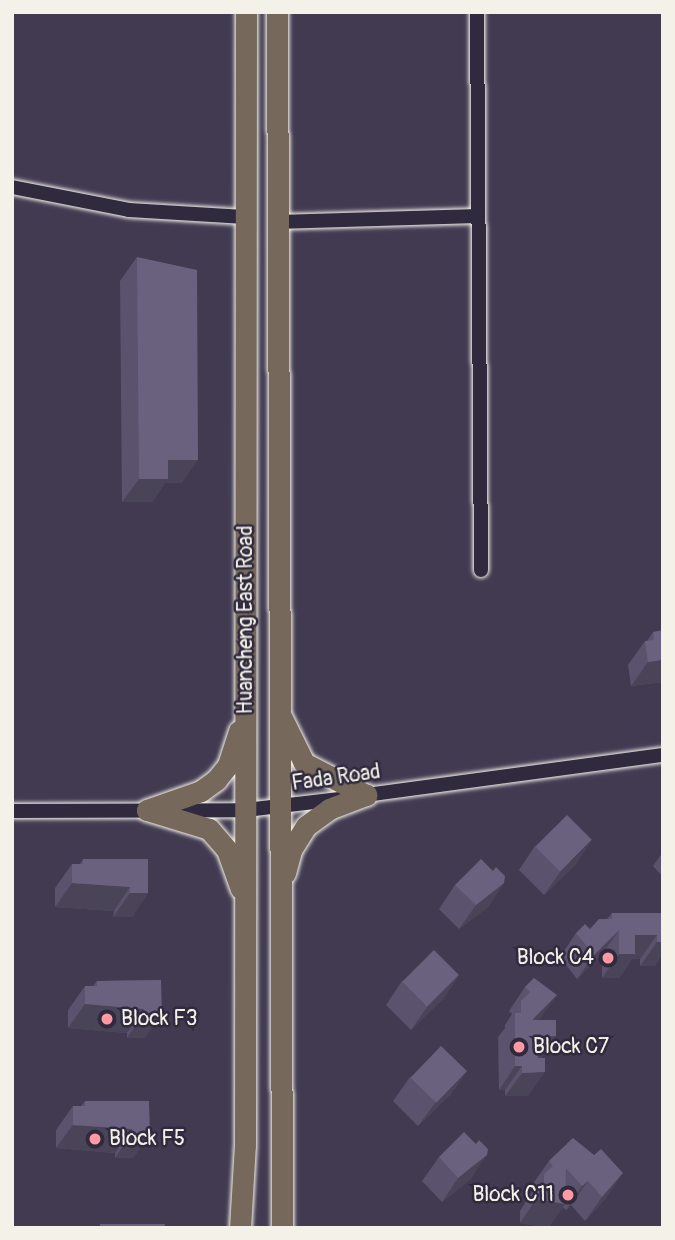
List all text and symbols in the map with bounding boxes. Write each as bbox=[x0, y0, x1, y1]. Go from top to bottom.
street label: Huancheng East Road bbox=[233, 526, 259, 714]
street label: Fada Road bbox=[290, 759, 382, 797]
place label: Block C4 bbox=[517, 945, 594, 971]
marker: Block C4 bbox=[600, 950, 616, 966]
place label: Block F3 bbox=[121, 1006, 198, 1032]
marker: Block F3 bbox=[99, 1011, 115, 1027]
place label: Block C7 bbox=[533, 1034, 609, 1060]
marker: Block C7 bbox=[511, 1039, 527, 1055]
place label: Block F5 bbox=[109, 1126, 185, 1152]
marker: Block F5 bbox=[87, 1131, 103, 1147]
place label: Block C11 bbox=[472, 1182, 554, 1208]
marker: Block C11 bbox=[560, 1187, 576, 1203]

